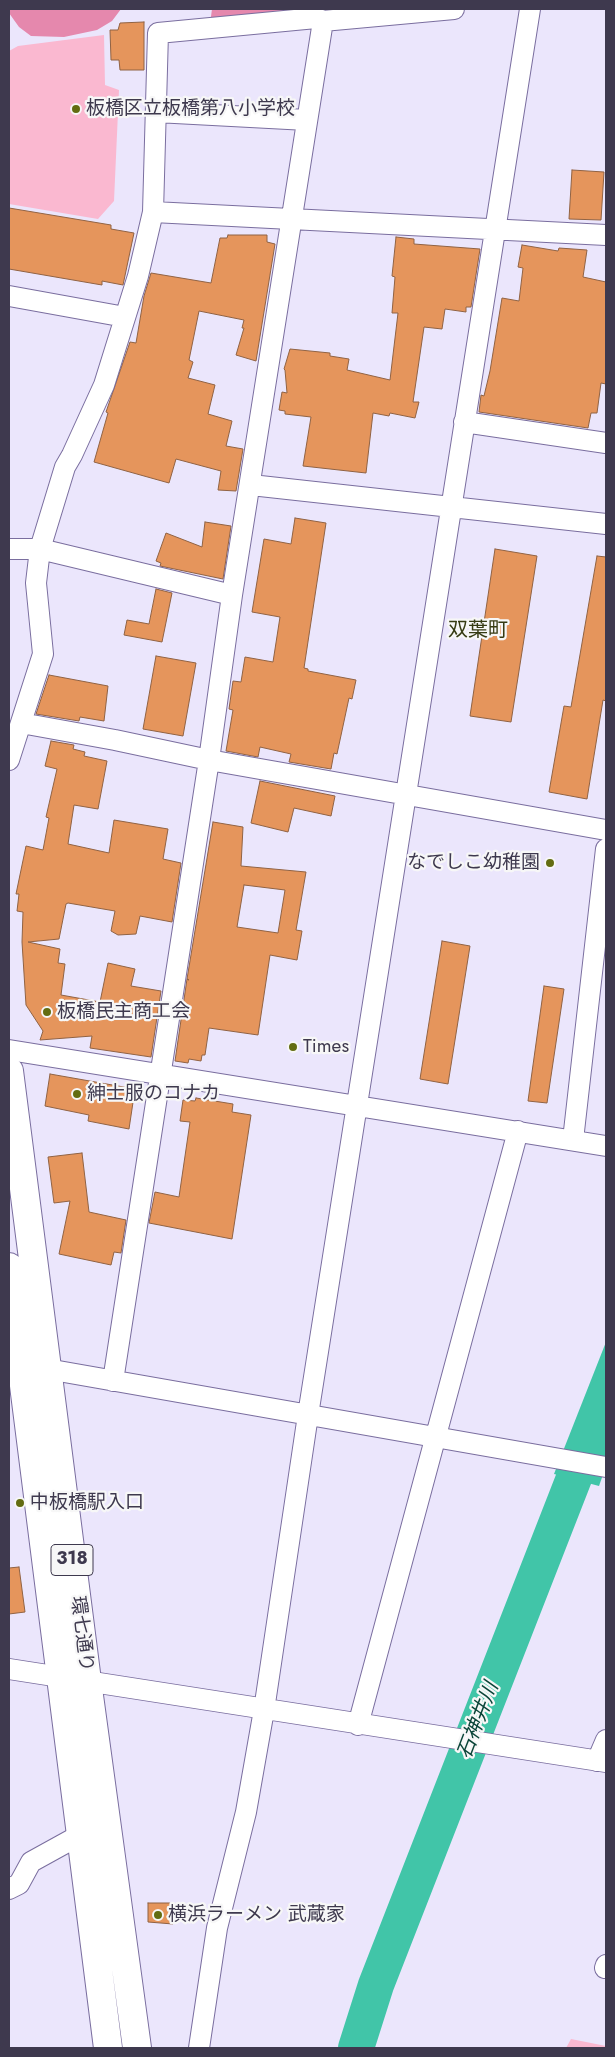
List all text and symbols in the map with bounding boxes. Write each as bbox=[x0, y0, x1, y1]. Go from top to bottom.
place label: 板橋区立板橋第八小学校 bbox=[86, 98, 295, 120]
marker: 板橋区立板橋第八小学校 bbox=[70, 103, 82, 115]
district label: 双葉町 bbox=[448, 619, 508, 643]
place label: なでしこ幼稚園 bbox=[407, 852, 540, 874]
marker: なでしこ幼稚園 bbox=[544, 857, 556, 869]
place label: 板橋民主商工会 bbox=[57, 1001, 190, 1023]
marker: 板橋民主商工会 bbox=[41, 1006, 53, 1018]
place label: Times bbox=[303, 1036, 349, 1058]
marker: Times bbox=[287, 1041, 299, 1053]
place label: 紳士服のコナカ bbox=[87, 1083, 220, 1105]
marker: 紳士服のコナカ bbox=[71, 1088, 83, 1100]
place label: 中板橋駅入口 bbox=[30, 1492, 144, 1514]
marker: 中板橋駅入口 bbox=[14, 1497, 26, 1509]
road number: 318 bbox=[51, 1544, 93, 1576]
street label: 環七通り bbox=[65, 1595, 97, 1673]
water label: 石神井川 bbox=[453, 1679, 505, 1763]
place label: 横浜ラーメン 武蔵家 bbox=[168, 1904, 345, 1926]
marker: 横浜ラーメン 武蔵家 bbox=[152, 1909, 164, 1921]

